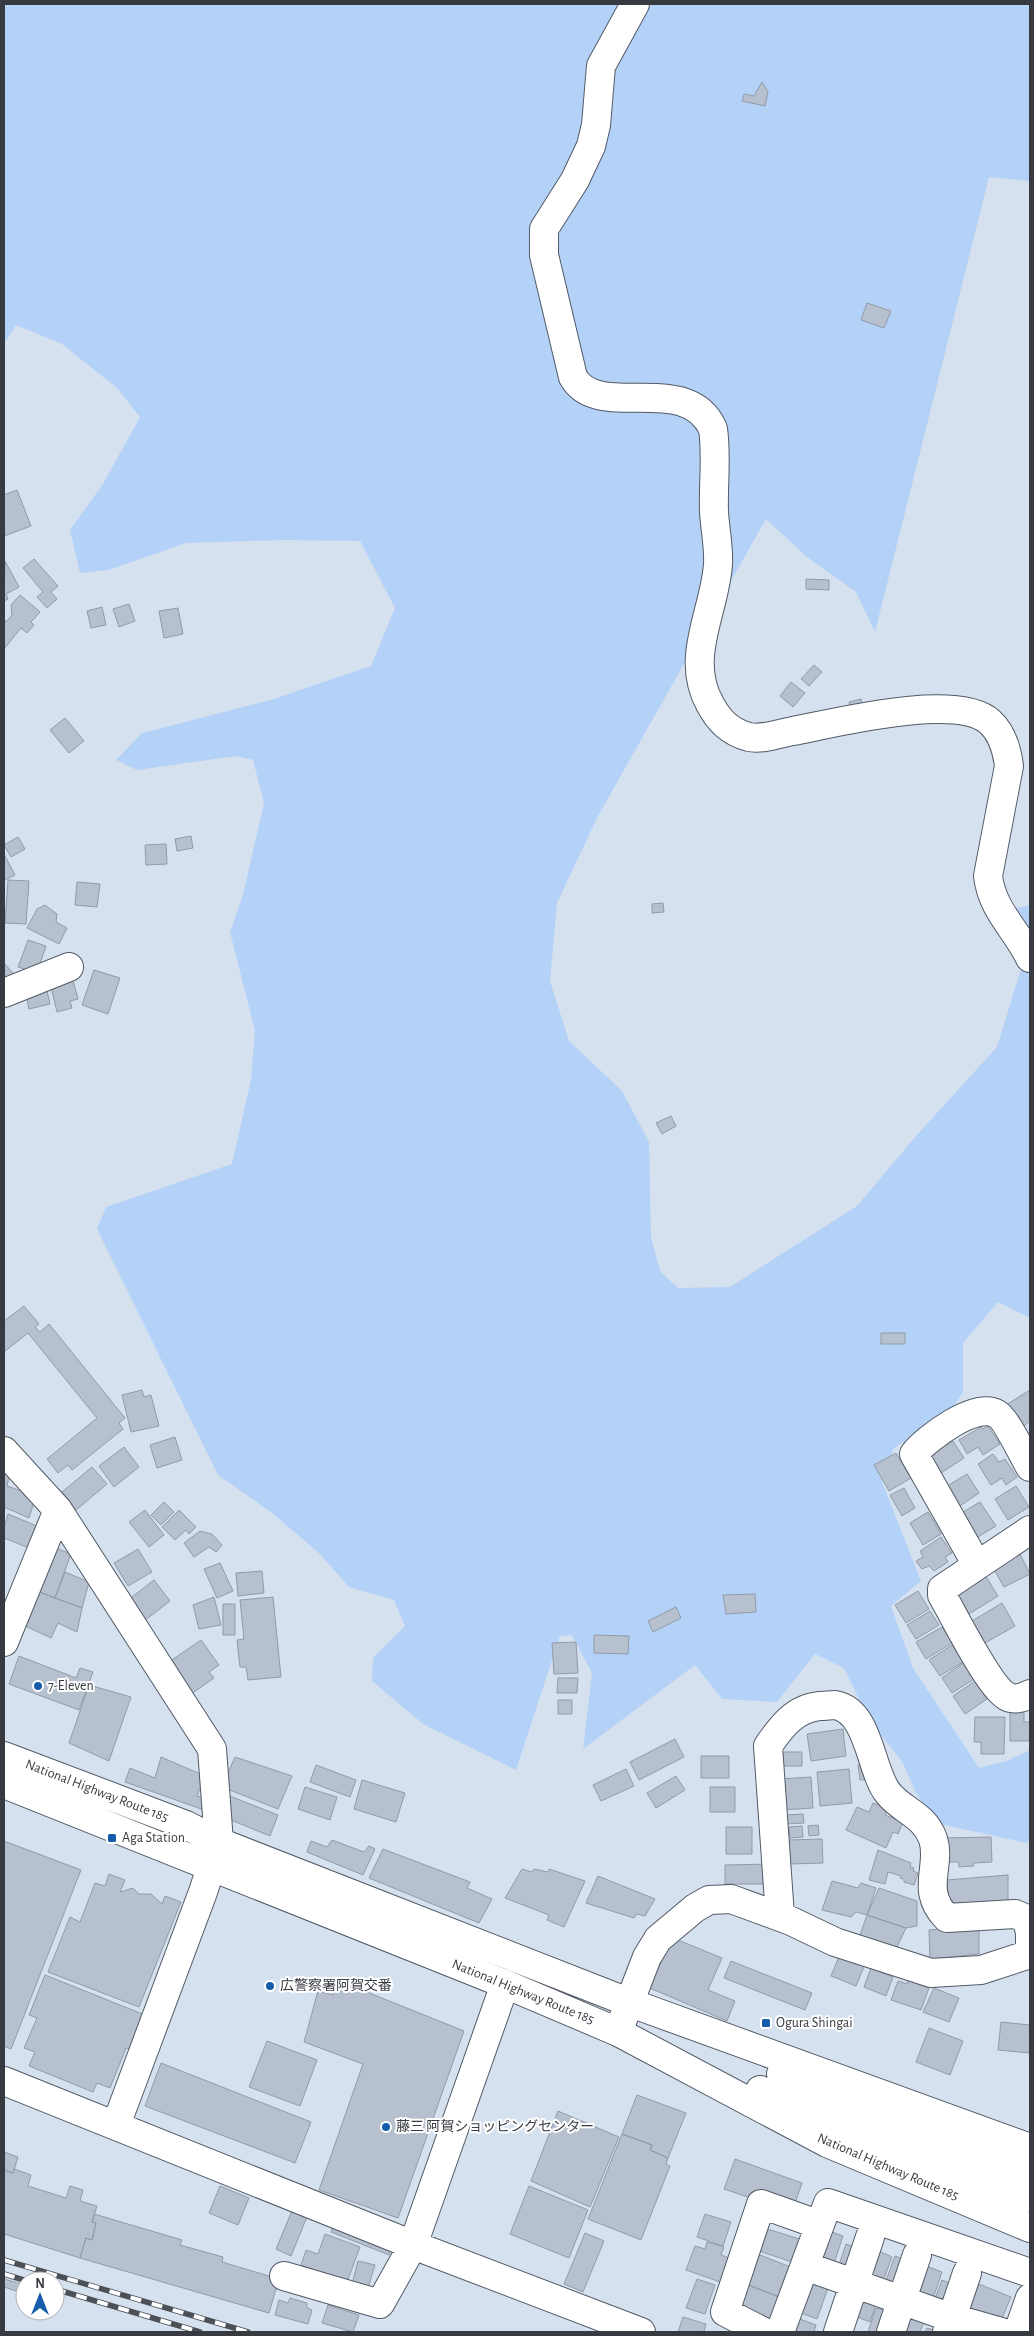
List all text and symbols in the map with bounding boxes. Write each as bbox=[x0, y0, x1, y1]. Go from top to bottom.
place label: 7-Eleven bbox=[48, 1679, 94, 1693]
marker: 7-Eleven bbox=[32, 1680, 44, 1692]
street label: National Highway Route 185 bbox=[24, 1757, 171, 1825]
place label: Aga Station bbox=[122, 1831, 185, 1845]
marker: Aga Station bbox=[106, 1832, 118, 1844]
street label: National Highway Route 185 bbox=[450, 1957, 596, 2027]
place label: 広警察署阿賀交番 bbox=[280, 1978, 392, 1993]
marker: 広警察署阿賀交番 bbox=[264, 1980, 276, 1992]
place label: Ogura Shingai bbox=[776, 2016, 853, 2030]
marker: Ogura Shingai bbox=[760, 2017, 772, 2029]
place label: 藤三 阿賀ショッピングセンター bbox=[396, 2119, 594, 2134]
marker: 藤三 阿賀ショッピングセンター bbox=[380, 2121, 392, 2133]
street label: National Highway Route 185 bbox=[815, 2131, 961, 2203]
north arrow bbox=[15, 2271, 65, 2321]
text: N bbox=[35, 2277, 45, 2291]

